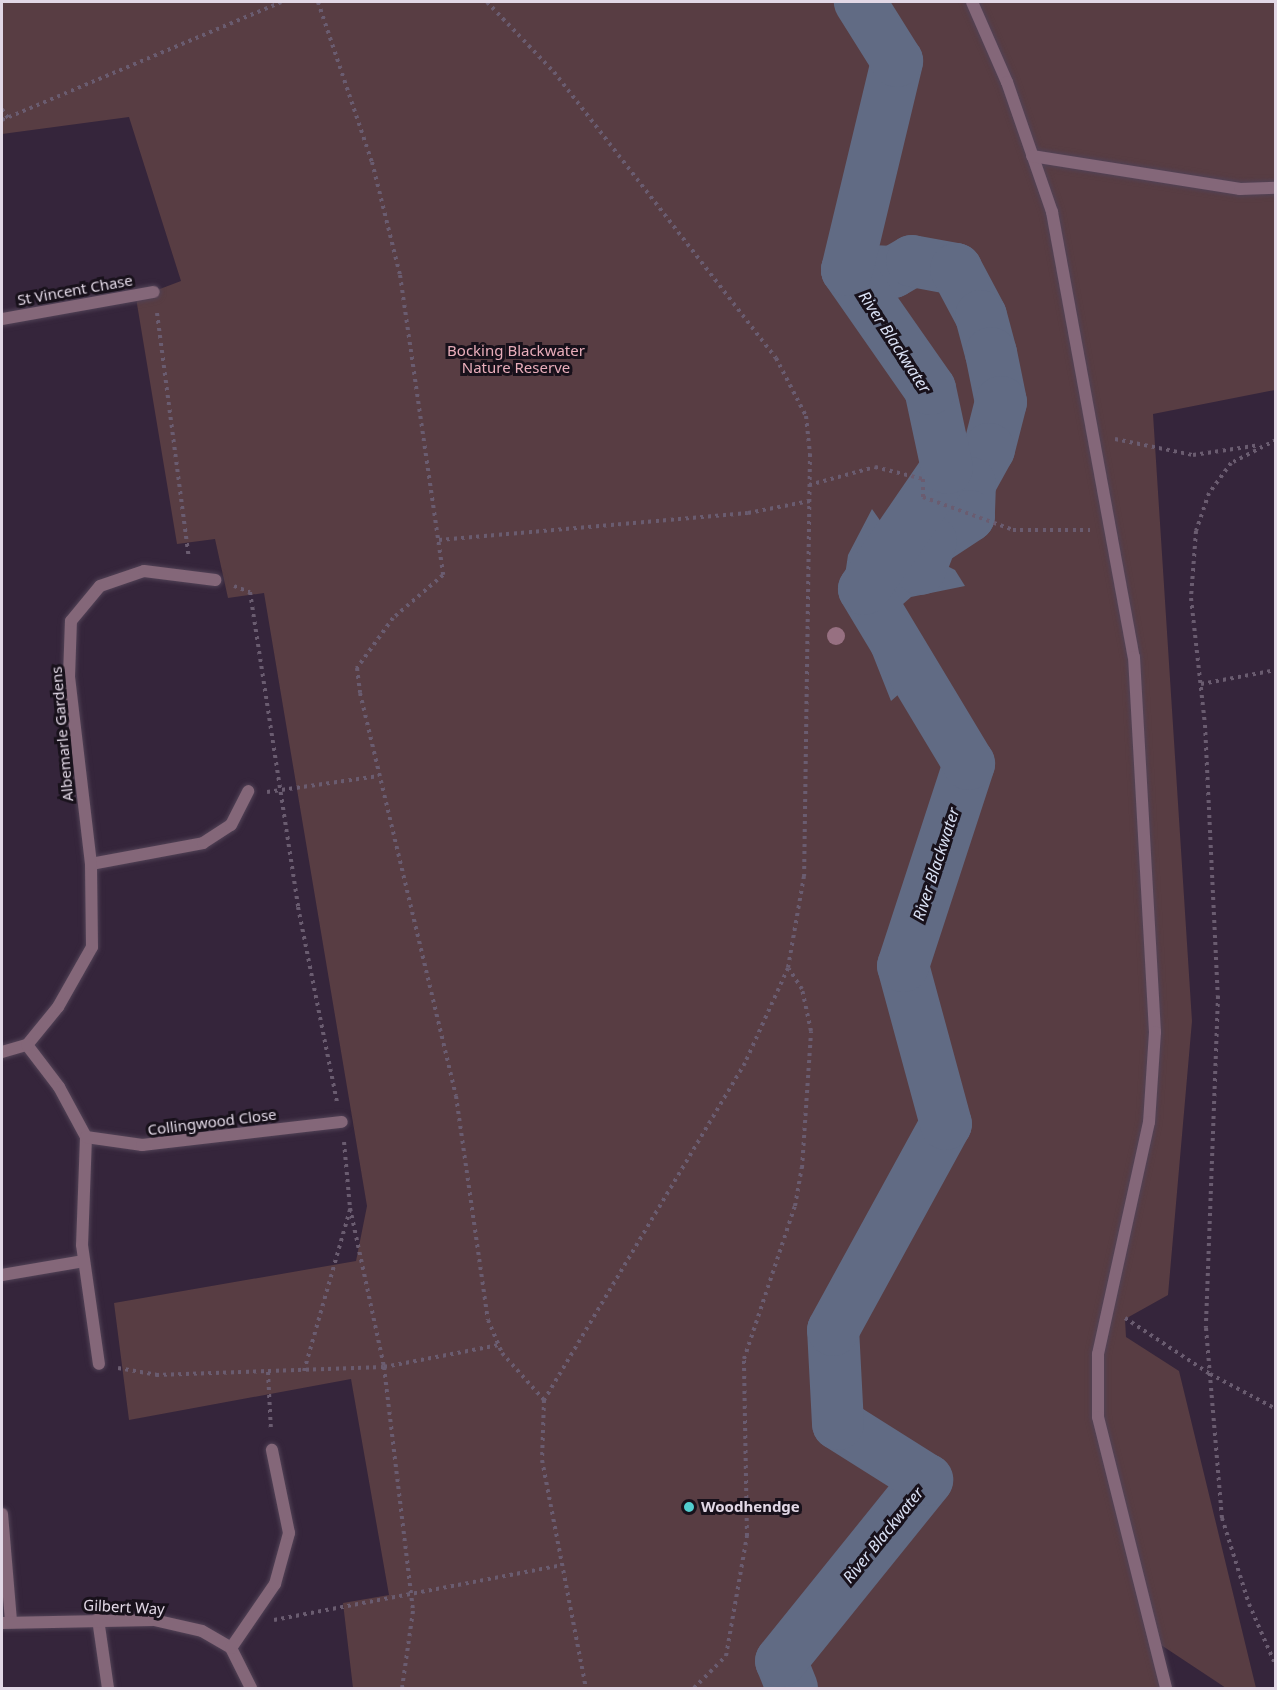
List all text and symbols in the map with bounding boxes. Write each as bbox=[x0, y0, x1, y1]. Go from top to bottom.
street label: St Vincent Chase bbox=[16, 271, 134, 309]
water label: River Blackwater bbox=[855, 287, 935, 397]
park label: Bocking Blackwater Nature Reserve bbox=[447, 341, 585, 376]
street label: Albemarle Gardens bbox=[47, 666, 77, 802]
water label: River Blackwater bbox=[909, 805, 963, 923]
street label: Collingwood Close bbox=[146, 1105, 278, 1139]
water label: River Blackwater bbox=[839, 1483, 927, 1587]
place label: Woodhendge bbox=[701, 1498, 800, 1516]
marker: Woodhendge bbox=[682, 1500, 696, 1514]
street label: Gilbert Way bbox=[83, 1596, 165, 1618]

